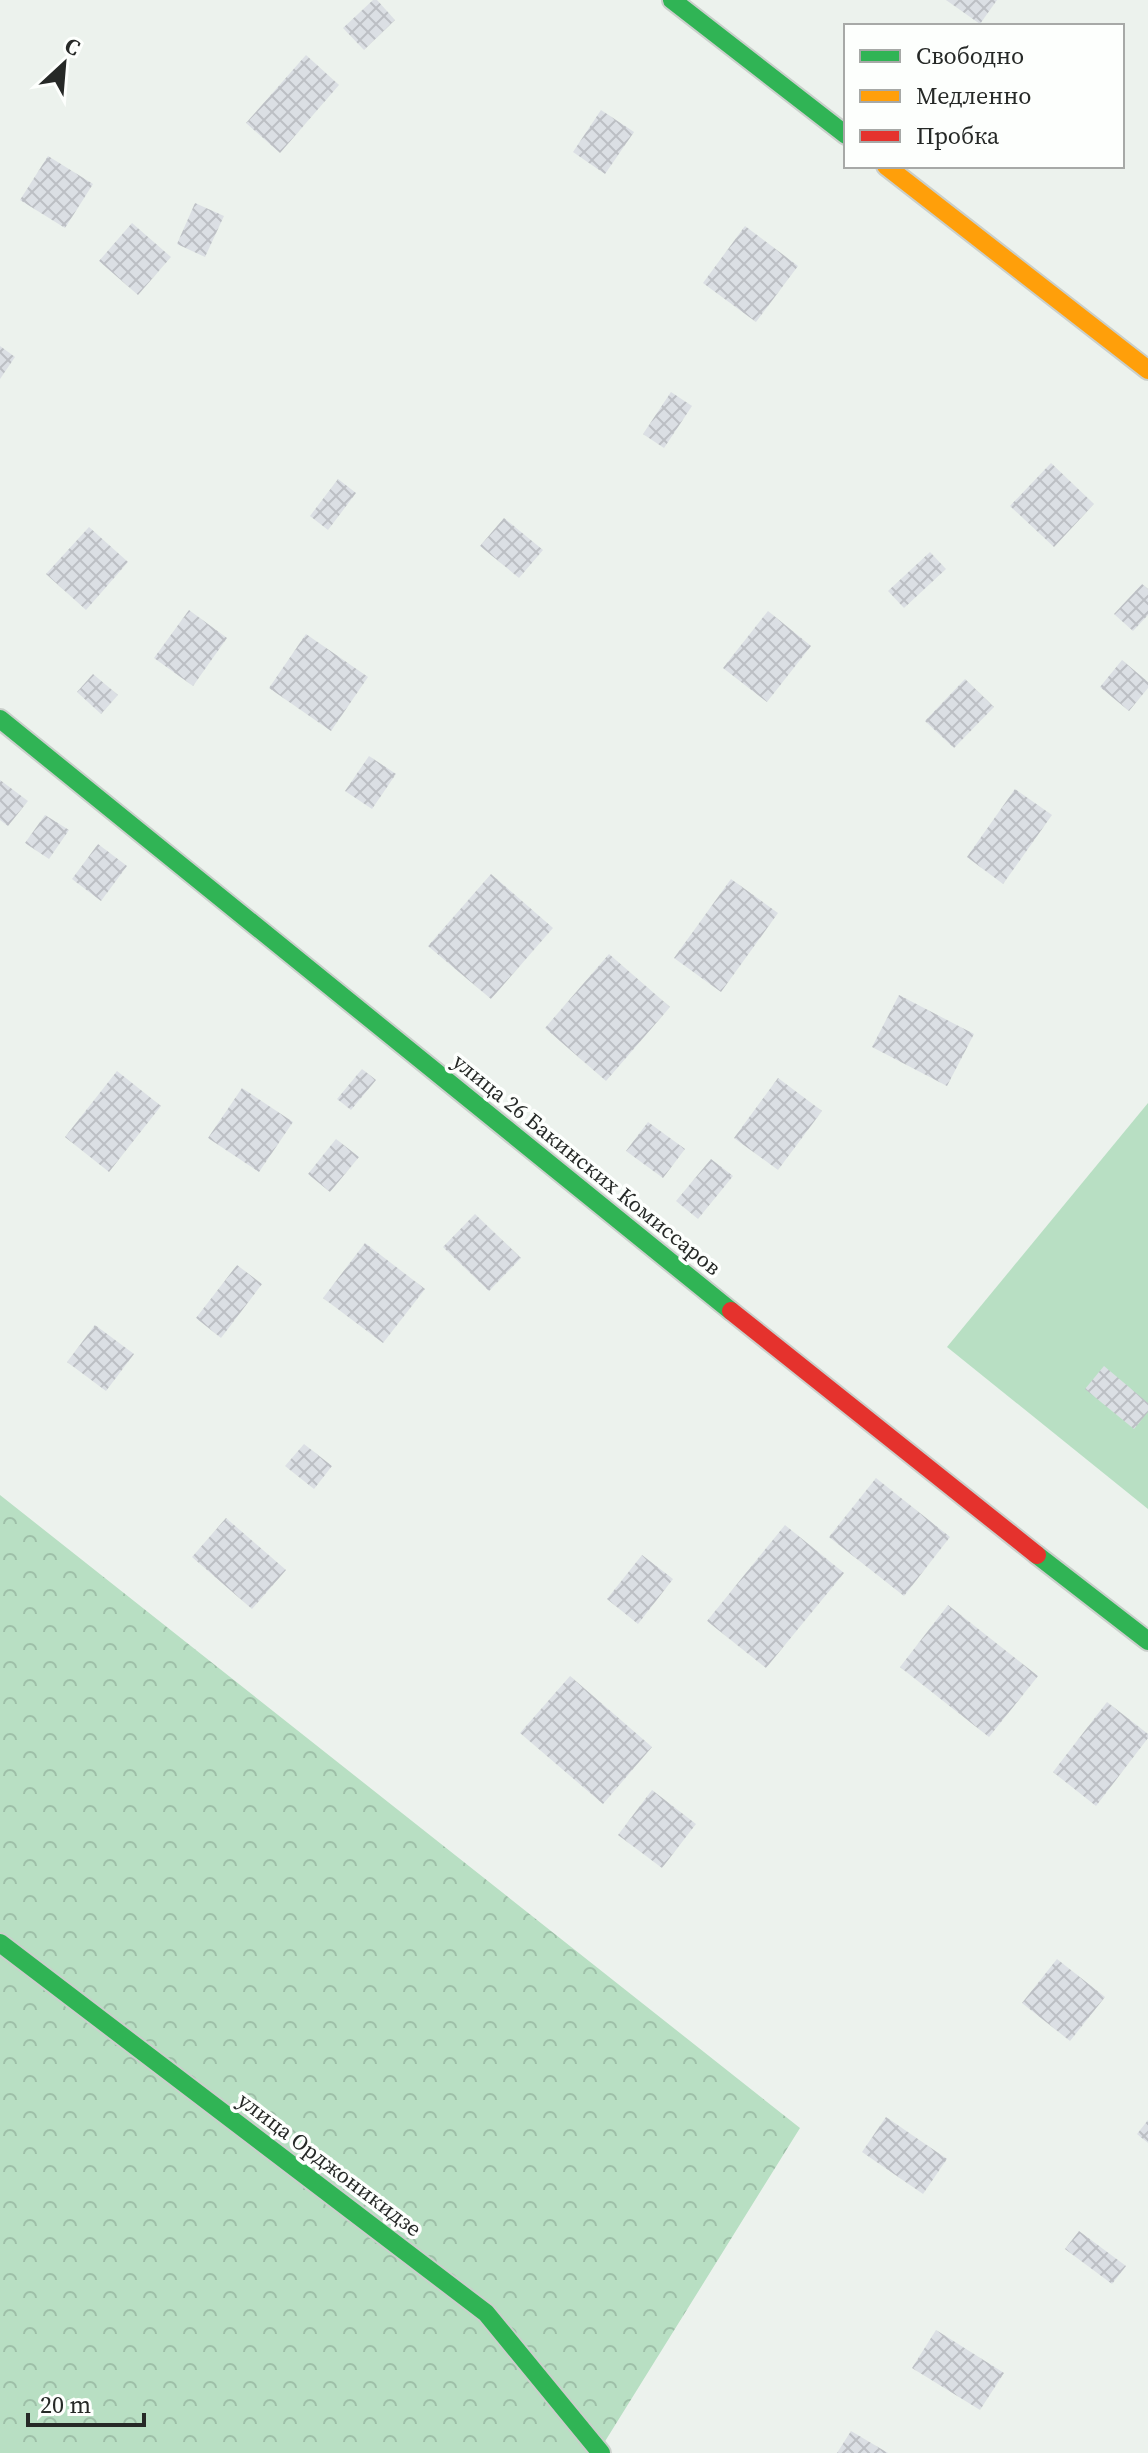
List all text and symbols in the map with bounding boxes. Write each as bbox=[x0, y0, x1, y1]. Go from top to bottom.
north arrow bbox=[24, 24, 104, 104]
legend bbox=[844, 24, 1124, 168]
text: С bbox=[60, 30, 86, 63]
text: Свободно bbox=[916, 39, 1024, 72]
text: Медленно bbox=[916, 79, 1031, 112]
text: Пробка bbox=[916, 119, 1000, 152]
street label: улица 26 Бакинских Комиссаров bbox=[446, 1046, 728, 1282]
street label: улица Орджоникидзе bbox=[232, 2085, 428, 2243]
scale bar bbox=[28, 2377, 144, 2427]
text: 20 m bbox=[40, 2388, 91, 2421]

